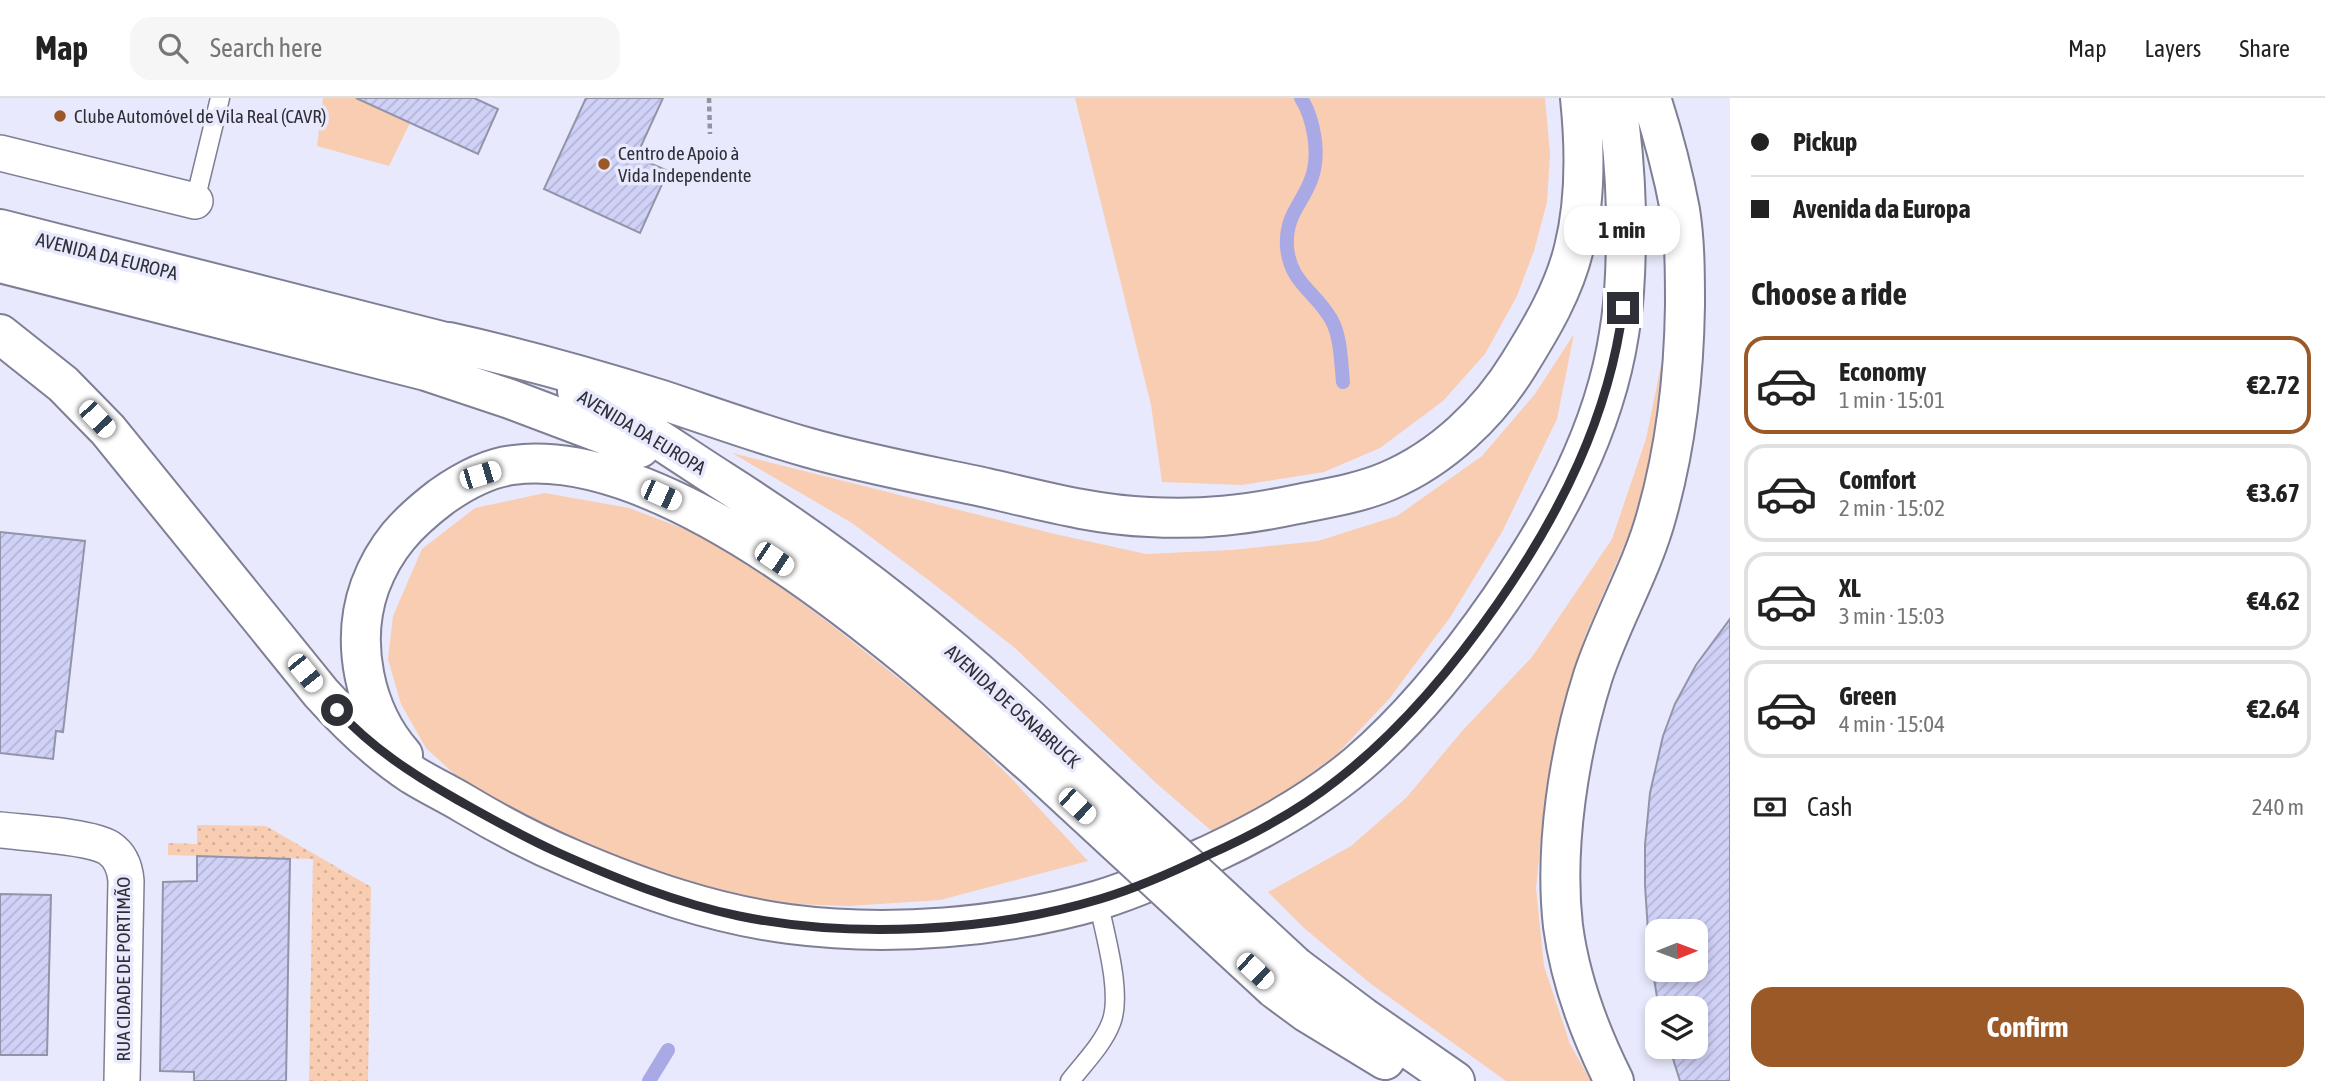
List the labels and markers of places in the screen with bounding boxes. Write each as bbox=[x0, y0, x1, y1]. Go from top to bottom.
place label: Clube Automóvel de Vila Real (CAVR) bbox=[74, 105, 326, 127]
marker: Clube Automóvel de Vila Real (CAVR) bbox=[52, 108, 68, 124]
place label: Centro de Apoio à Vida Independente bbox=[618, 142, 751, 186]
marker: Centro de Apoio à Vida Independente bbox=[596, 156, 612, 172]

